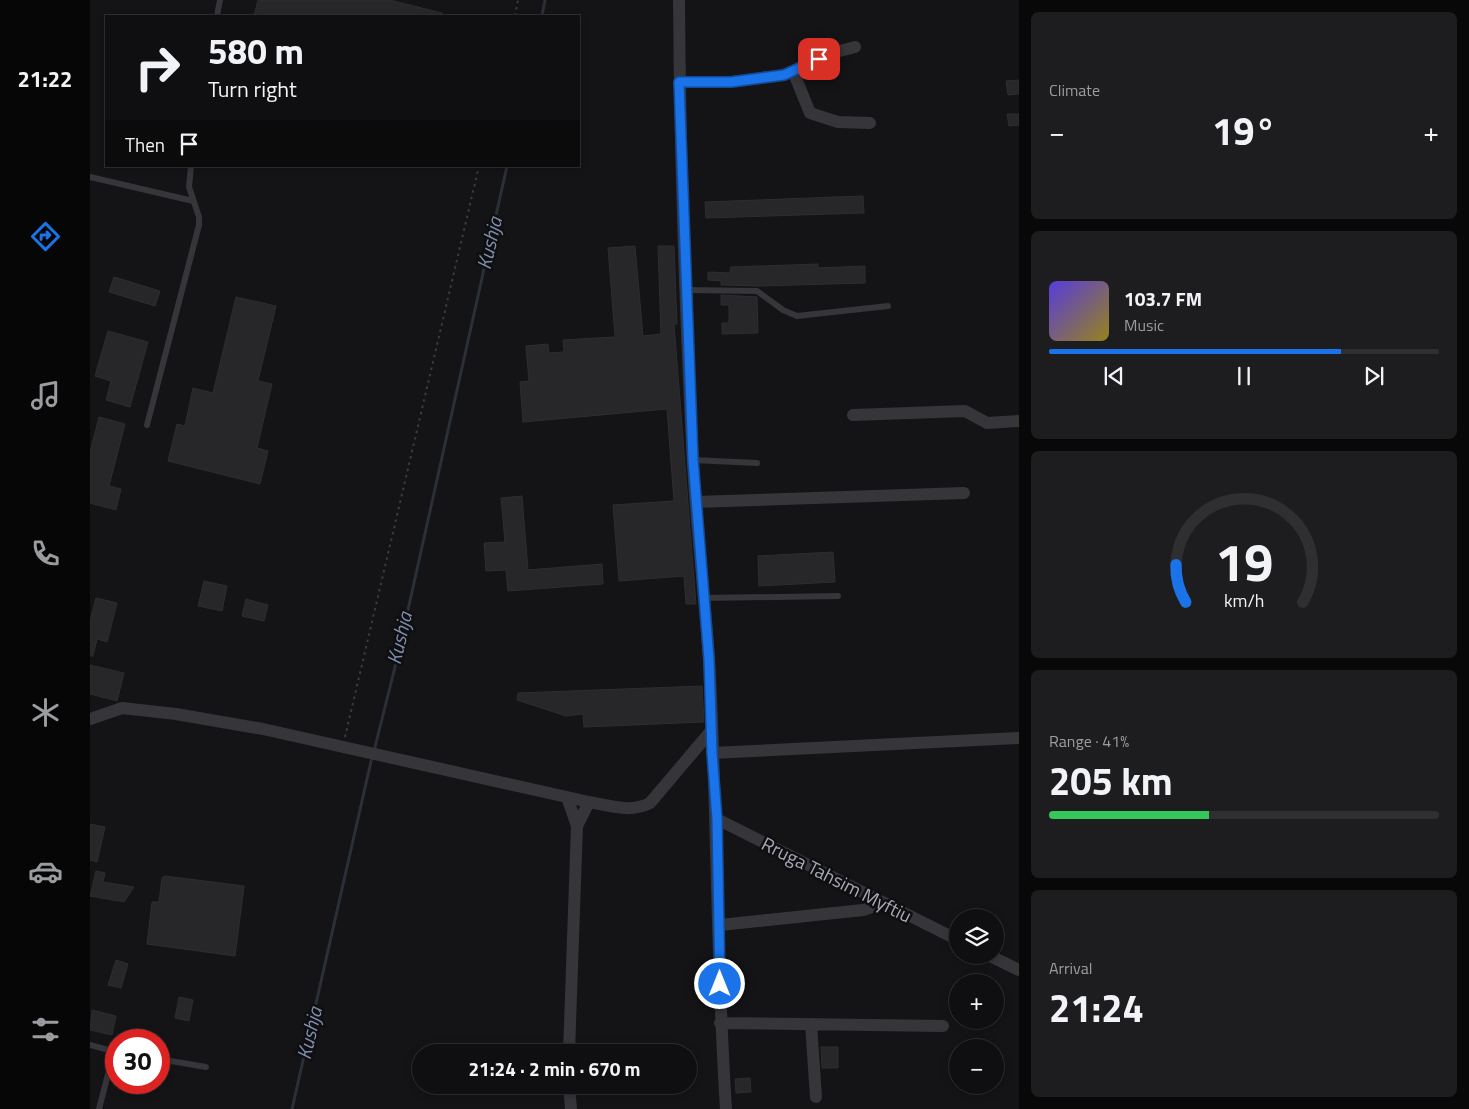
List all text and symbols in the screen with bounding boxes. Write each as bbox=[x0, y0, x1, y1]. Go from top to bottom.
text: 580 m bbox=[208, 24, 304, 78]
icon: right bbox=[125, 35, 190, 100]
pin bbox=[798, 38, 840, 80]
icon: arrive bbox=[805, 45, 833, 73]
text: 21:22 bbox=[18, 62, 72, 96]
text: Turn right bbox=[208, 72, 297, 106]
text: Climate bbox=[1049, 78, 1100, 102]
text: 19° bbox=[1212, 102, 1276, 160]
text: − bbox=[1049, 110, 1065, 153]
text: + bbox=[1423, 110, 1439, 153]
text: Then bbox=[125, 130, 165, 159]
icon: arrive bbox=[175, 130, 203, 158]
water label: Kushja bbox=[468, 213, 510, 272]
icon: directions bbox=[28, 219, 63, 254]
text: 103.7 FM bbox=[1124, 284, 1202, 313]
text: Music bbox=[1124, 313, 1164, 337]
icon: previous bbox=[1100, 362, 1128, 390]
icon: pause bbox=[1230, 362, 1258, 390]
icon: next bbox=[1360, 362, 1388, 390]
icon: music bbox=[28, 378, 63, 413]
text: 19 bbox=[1215, 522, 1273, 601]
icon: phone bbox=[28, 536, 63, 571]
text: km/h bbox=[1224, 587, 1264, 614]
water label: Kushja bbox=[378, 608, 420, 667]
icon: climate bbox=[28, 695, 63, 730]
text: Range · 41% bbox=[1049, 729, 1129, 753]
text: 205 km bbox=[1049, 752, 1173, 810]
street label: Rruga Tahsim Myftiu bbox=[757, 829, 917, 929]
icon: car bbox=[28, 854, 63, 889]
map controls bbox=[949, 909, 1004, 1094]
button: layers bbox=[949, 909, 1004, 964]
text: Arrival bbox=[1049, 956, 1092, 980]
position arrow bbox=[693, 957, 745, 1009]
button: + bbox=[949, 974, 1004, 1029]
text: 21:24 bbox=[1049, 979, 1144, 1037]
water label: Kushja bbox=[288, 1003, 330, 1062]
icon: filters bbox=[28, 1012, 63, 1047]
speed limit sign: 30 bbox=[105, 1029, 170, 1094]
button: − bbox=[949, 1039, 1004, 1094]
text: 21:24 · 2 min · 670 m bbox=[468, 1054, 641, 1083]

